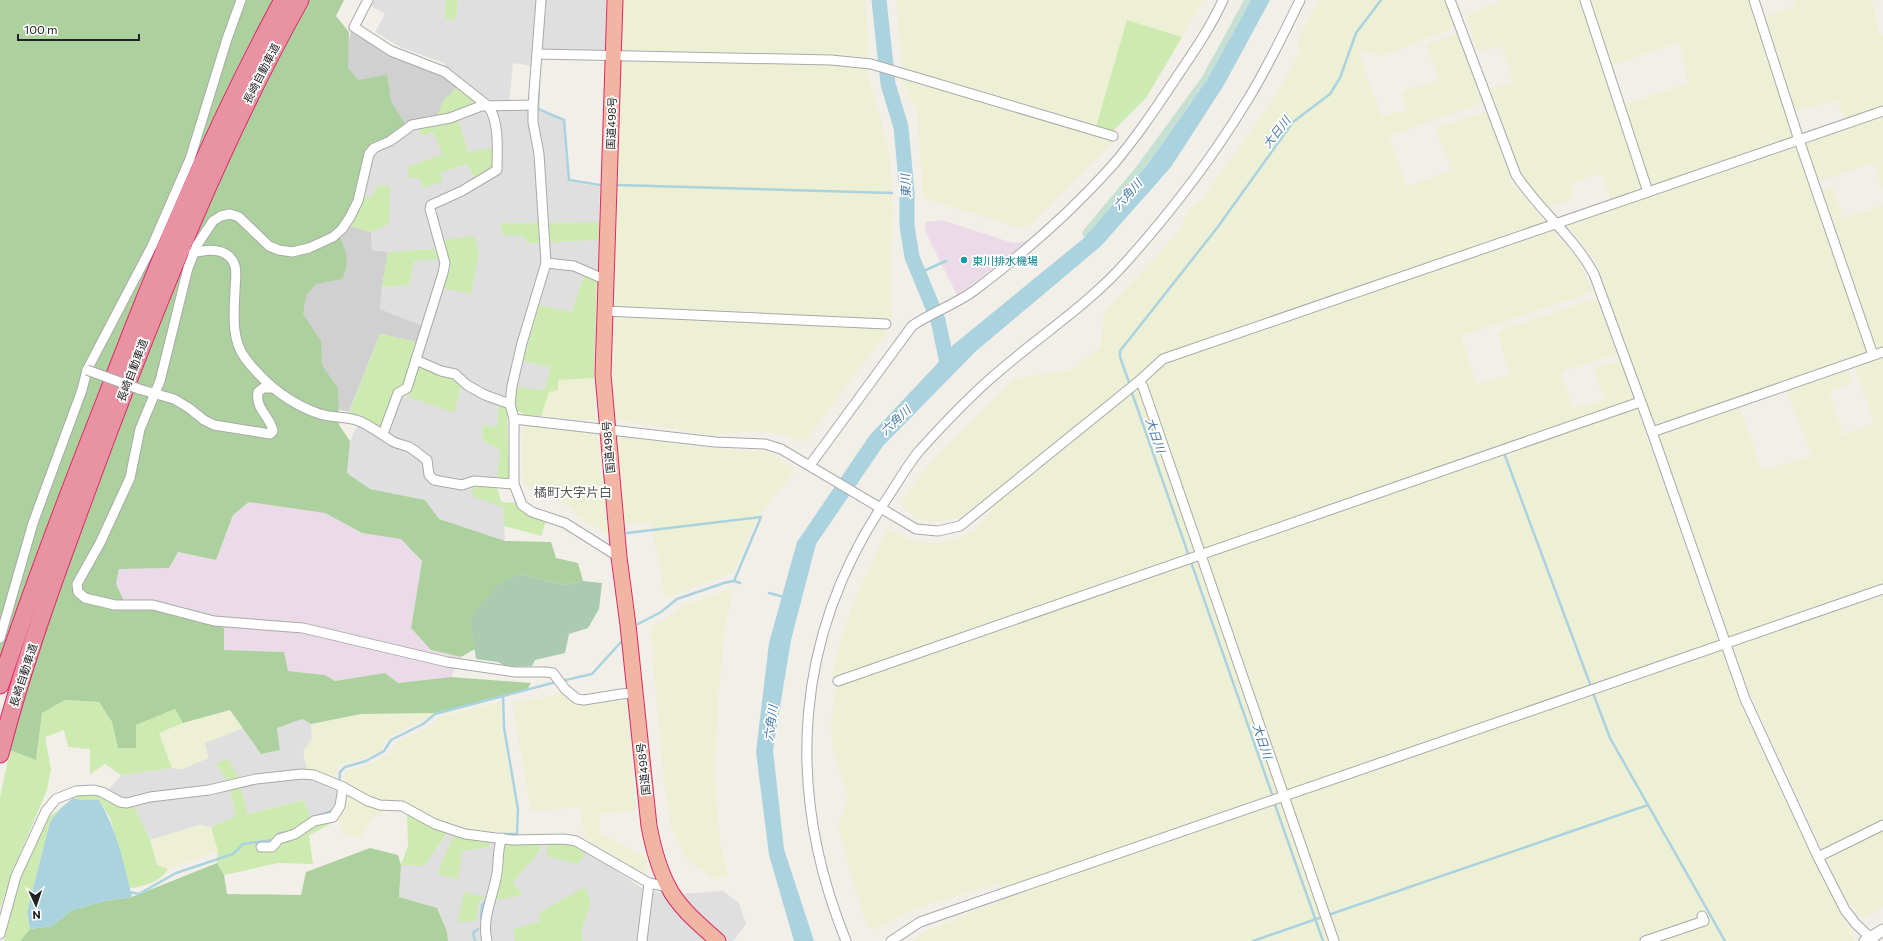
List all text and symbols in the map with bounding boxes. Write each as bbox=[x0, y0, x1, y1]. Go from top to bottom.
scale bar bbox=[18, 16, 139, 42]
text: 100 m bbox=[24, 22, 58, 36]
street label: 長崎自動車道 bbox=[240, 41, 282, 105]
street label: 国道498号 bbox=[604, 96, 618, 150]
water label: 大日川 bbox=[1259, 112, 1294, 150]
water label: 東川 bbox=[897, 172, 913, 198]
water label: 六角川 bbox=[1110, 174, 1146, 212]
place label: 東川排水機場 bbox=[972, 254, 1038, 267]
marker: 東川排水機場 bbox=[959, 255, 969, 265]
street label: 長崎自動車道 bbox=[114, 337, 150, 403]
water label: 六角川 bbox=[877, 401, 914, 437]
water label: 大日川 bbox=[1144, 416, 1169, 456]
street label: 国道498号 bbox=[599, 420, 617, 474]
district label: 橘町大字片白 bbox=[534, 484, 612, 500]
street label: 長崎自動車道 bbox=[7, 642, 39, 708]
water label: 六角川 bbox=[761, 702, 780, 742]
water label: 大日川 bbox=[1251, 722, 1276, 762]
street label: 国道498号 bbox=[634, 742, 652, 796]
north arrow bbox=[16, 885, 56, 925]
text: N bbox=[32, 909, 41, 922]

